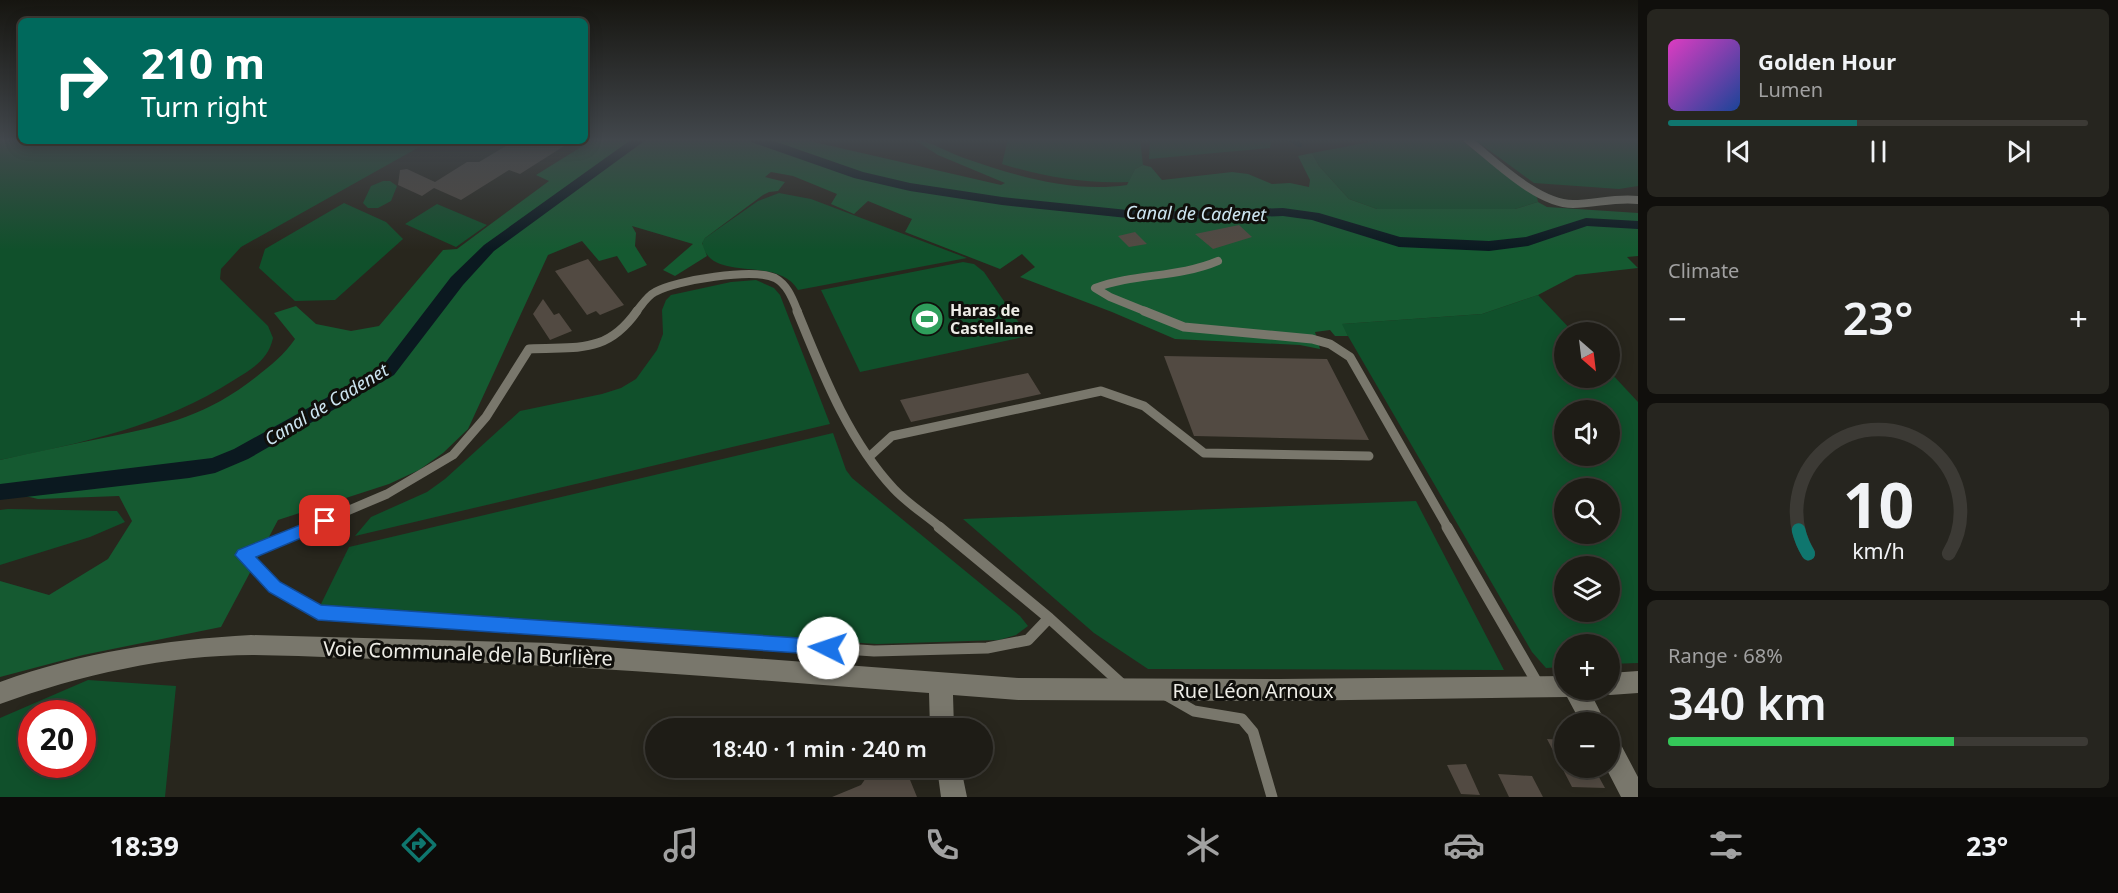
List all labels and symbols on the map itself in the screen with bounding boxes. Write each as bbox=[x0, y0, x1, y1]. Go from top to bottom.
water label: Canal de Cadenet bbox=[1126, 200, 1267, 226]
place label: Haras de Castellane bbox=[950, 299, 1033, 339]
sports icon: Haras de Castellane bbox=[909, 301, 945, 337]
north arrow bbox=[1554, 322, 1620, 388]
water label: Canal de Cadenet bbox=[260, 357, 393, 450]
pin bbox=[299, 495, 350, 546]
position arrow bbox=[796, 616, 860, 680]
street label: Voie Communale de la Burlière bbox=[323, 634, 613, 672]
street label: Rue Léon Arnoux bbox=[1172, 677, 1334, 704]
speed limit sign: 20 bbox=[18, 700, 96, 778]

